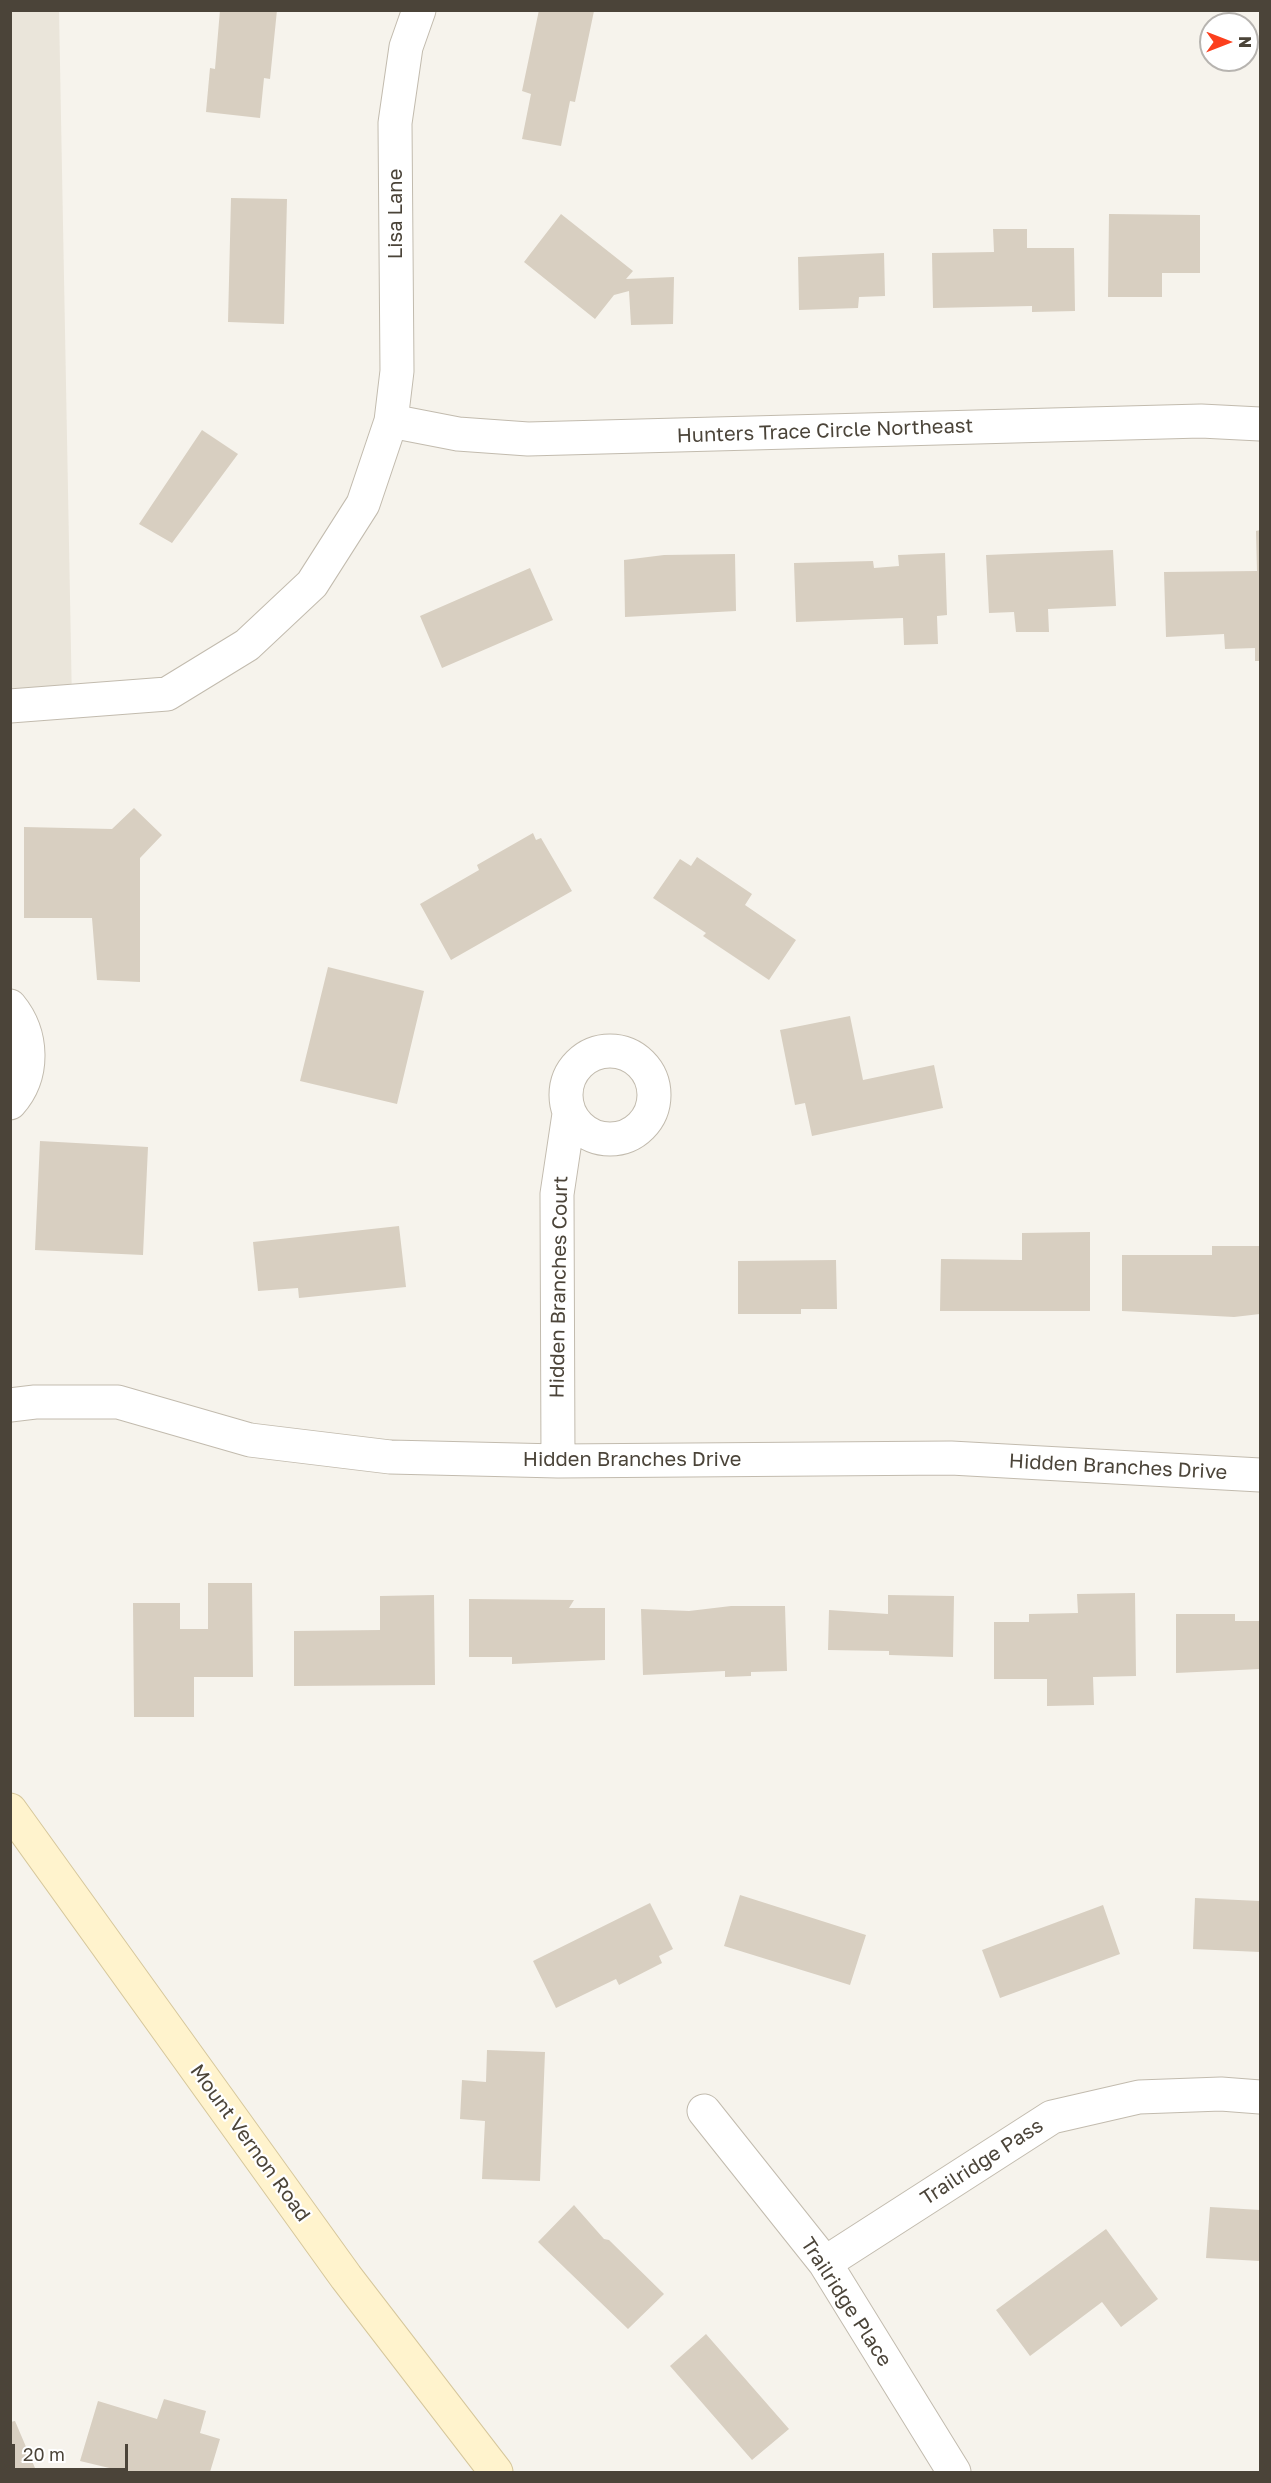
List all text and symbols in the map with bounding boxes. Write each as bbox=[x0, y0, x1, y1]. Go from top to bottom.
north arrow bbox=[1199, 12, 1259, 72]
text: N bbox=[1235, 36, 1255, 48]
street label: Lisa Lane bbox=[384, 169, 408, 259]
street label: Hunters Trace Circle Northeast bbox=[676, 414, 974, 448]
street label: Hidden Branches Court bbox=[545, 1175, 573, 1399]
street label: Hidden Branches Drive bbox=[523, 1448, 741, 1472]
street label: Hidden Branches Drive bbox=[1008, 1449, 1228, 1485]
street label: Mount Vernon Road bbox=[185, 2060, 315, 2226]
street label: Trailridge Pass bbox=[916, 2114, 1048, 2210]
street label: Trailridge Place bbox=[795, 2233, 897, 2371]
scale bar bbox=[15, 2432, 130, 2470]
text: 20 m bbox=[23, 2443, 65, 2465]

